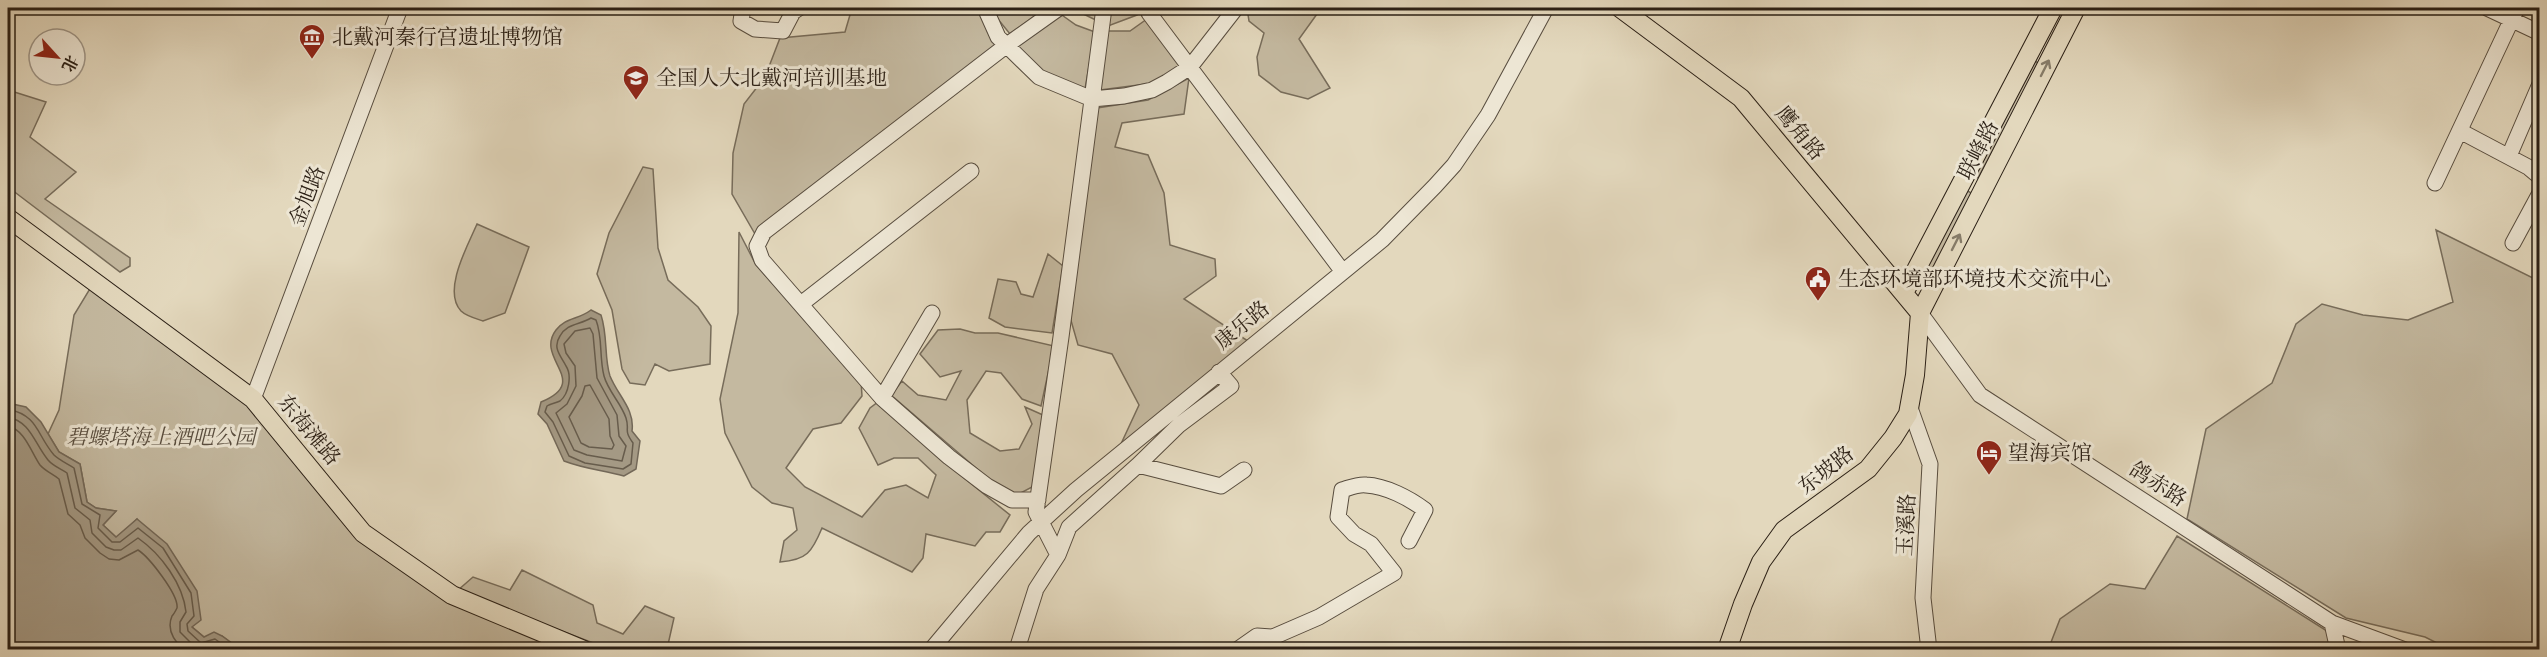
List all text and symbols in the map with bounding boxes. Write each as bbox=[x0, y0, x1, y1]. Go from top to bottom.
museum icon: 北戴河秦行宫遗址博物馆 bbox=[297, 22, 327, 60]
place label: 北戴河秦行宫遗址博物馆 bbox=[332, 26, 563, 49]
north arrow bbox=[27, 27, 87, 87]
text: 北 bbox=[58, 52, 81, 75]
one-way arrow bbox=[2040, 60, 2051, 78]
school or university icon: 全国人大北戴河培训基地 bbox=[621, 63, 651, 101]
place label: 全国人大北戴河培训基地 bbox=[656, 67, 887, 90]
street label: 鹰角路 bbox=[1771, 101, 1829, 165]
street label: 联峰路 bbox=[1954, 117, 2003, 184]
street label: 金旭路 bbox=[285, 163, 329, 230]
one-way arrow bbox=[1951, 233, 1963, 251]
public building icon: 生态环境部环境技术交流中心 bbox=[1803, 264, 1833, 302]
place label: 生态环境部环境技术交流中心 bbox=[1838, 268, 2111, 291]
street label: 康乐路 bbox=[1211, 297, 1274, 354]
street label: 东海滩路 bbox=[273, 391, 344, 470]
park label: 碧螺塔海上酒吧公园 bbox=[67, 426, 258, 449]
hotel icon: 望海宾馆 bbox=[1974, 438, 2004, 476]
street label: 东坡路 bbox=[1794, 442, 1858, 499]
place label: 望海宾馆 bbox=[2008, 442, 2092, 465]
street label: 鸽赤路 bbox=[2125, 458, 2190, 511]
street label: 玉溪路 bbox=[1893, 493, 1920, 557]

